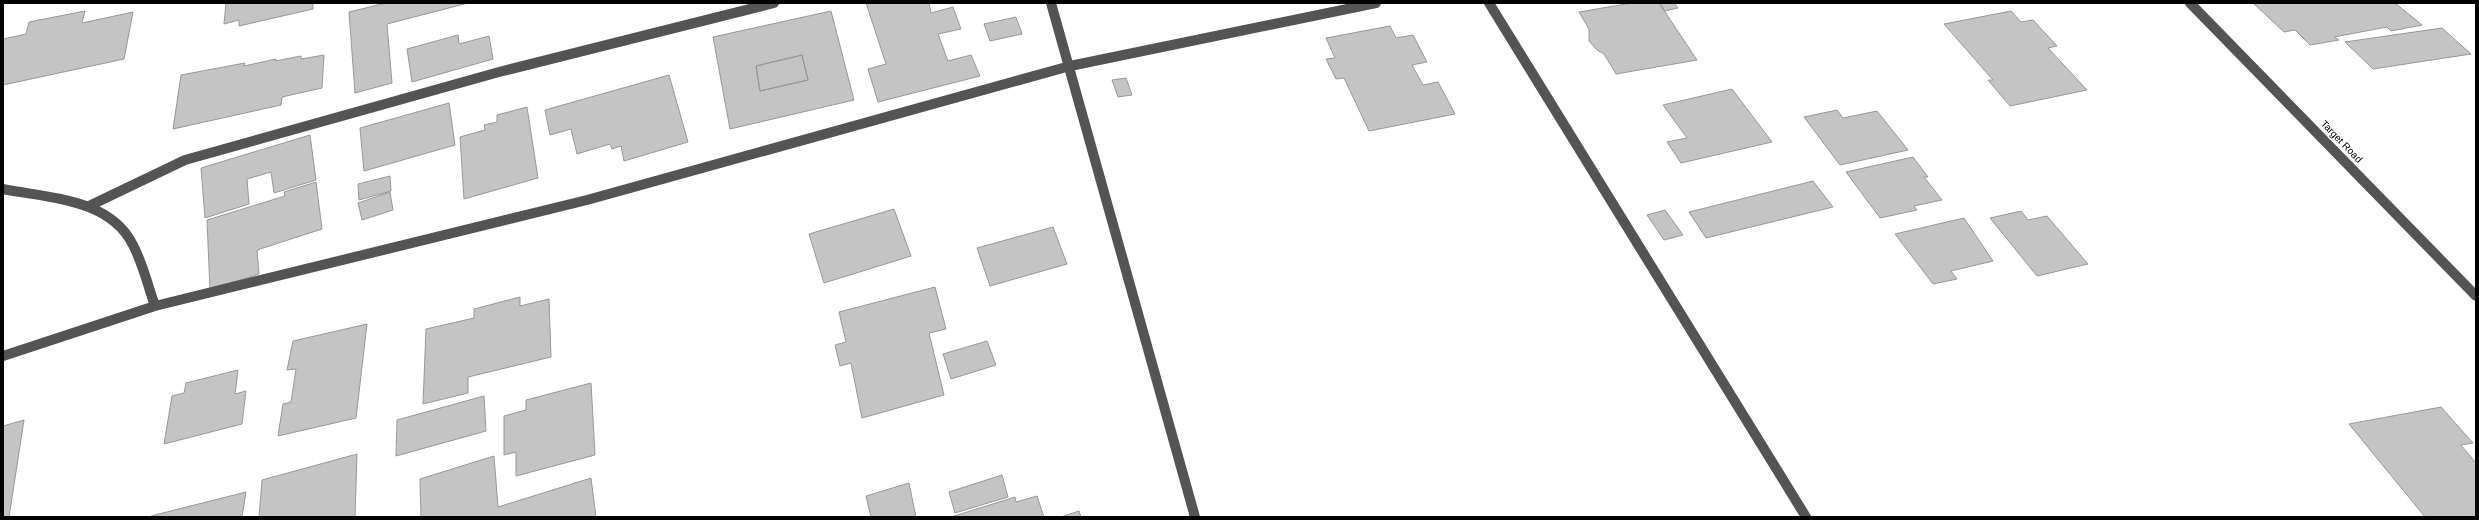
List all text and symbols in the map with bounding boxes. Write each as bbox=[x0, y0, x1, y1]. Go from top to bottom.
street label: Target Road bbox=[2319, 118, 2365, 165]

